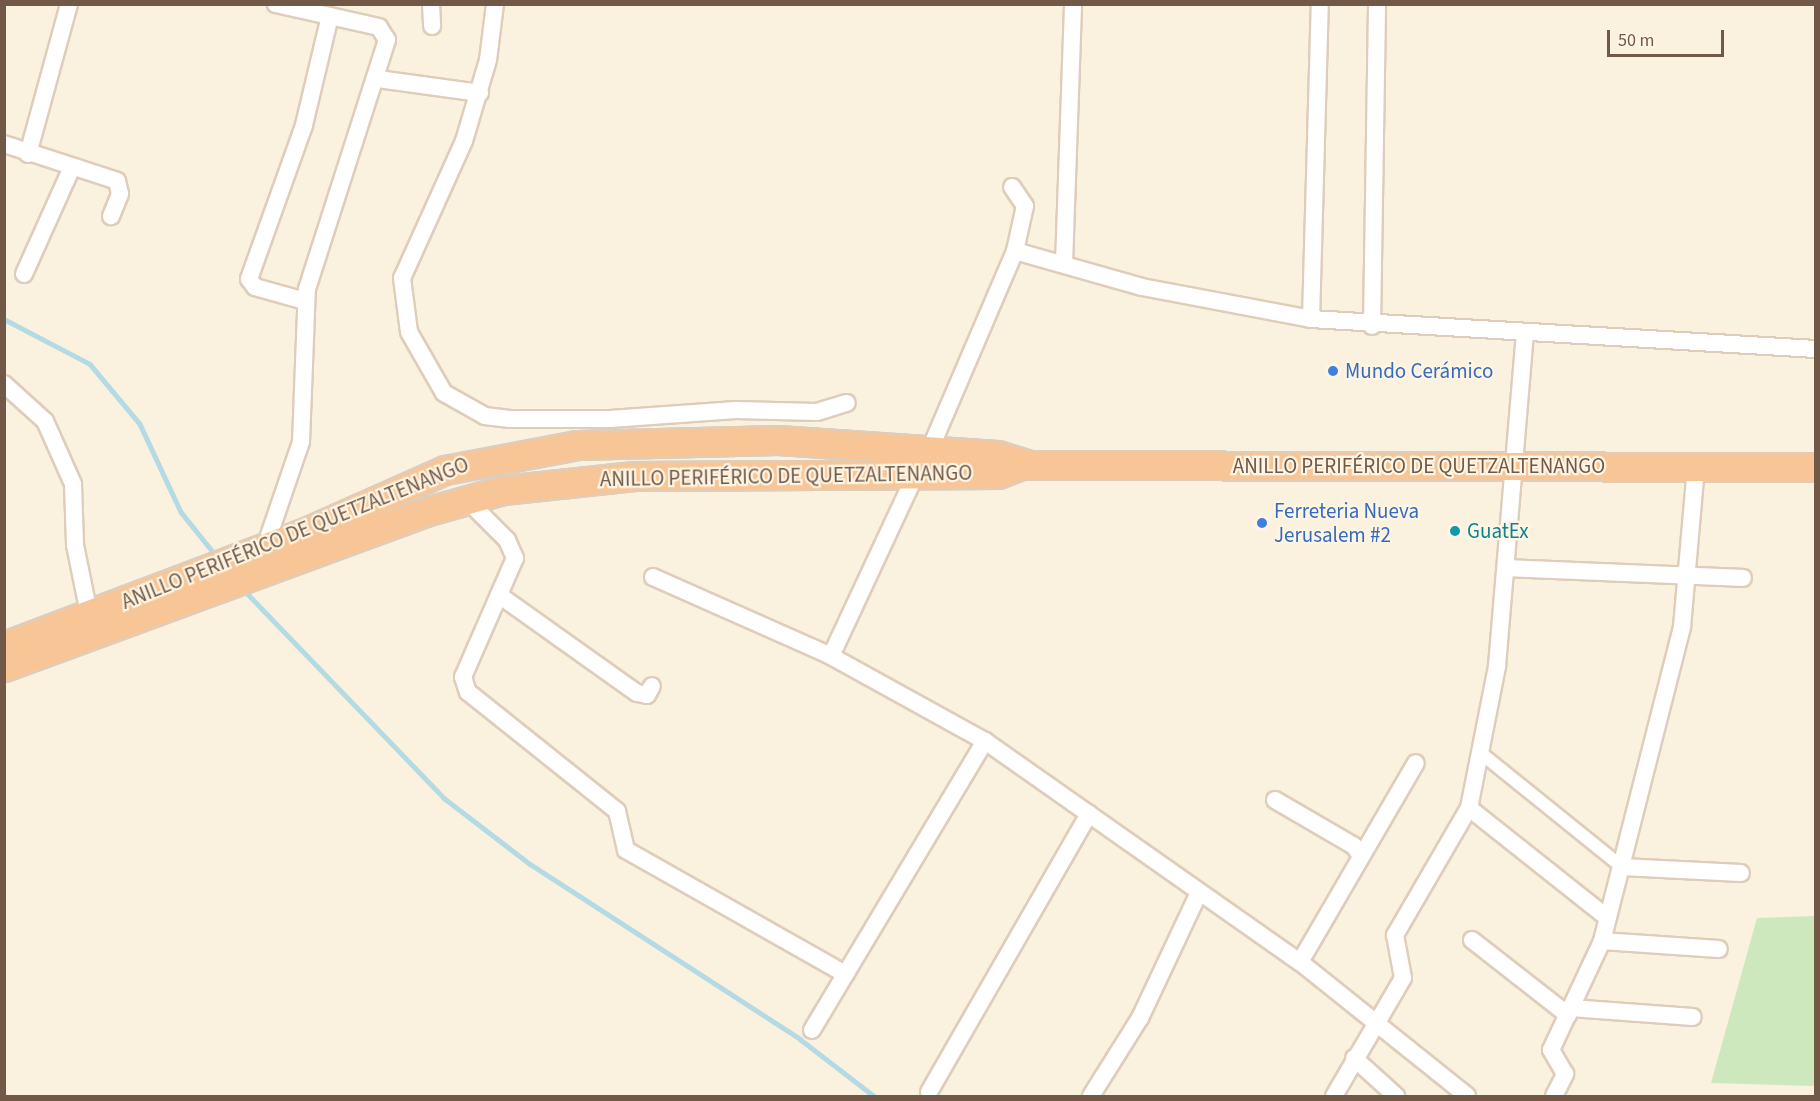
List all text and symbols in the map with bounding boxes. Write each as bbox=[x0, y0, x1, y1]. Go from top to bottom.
scale bar bbox=[1610, 18, 1727, 56]
text: 50 m bbox=[1618, 28, 1654, 53]
place label: Mundo Cerámico bbox=[1345, 358, 1493, 384]
marker: Mundo Cerámico bbox=[1326, 364, 1340, 378]
street label: ANILLO PERIFÉRICO DE QUETZALTENANGO bbox=[118, 452, 472, 614]
street label: ANILLO PERIFÉRICO DE QUETZALTENANGO bbox=[1233, 453, 1605, 479]
street label: ANILLO PERIFÉRICO DE QUETZALTENANGO bbox=[600, 460, 972, 492]
place label: Ferreteria Nueva Jerusalem #2 bbox=[1274, 498, 1419, 548]
marker: Ferreteria Nueva Jerusalem #2 bbox=[1255, 516, 1269, 530]
place label: GuatEx bbox=[1467, 518, 1529, 544]
marker: GuatEx bbox=[1448, 524, 1462, 538]

